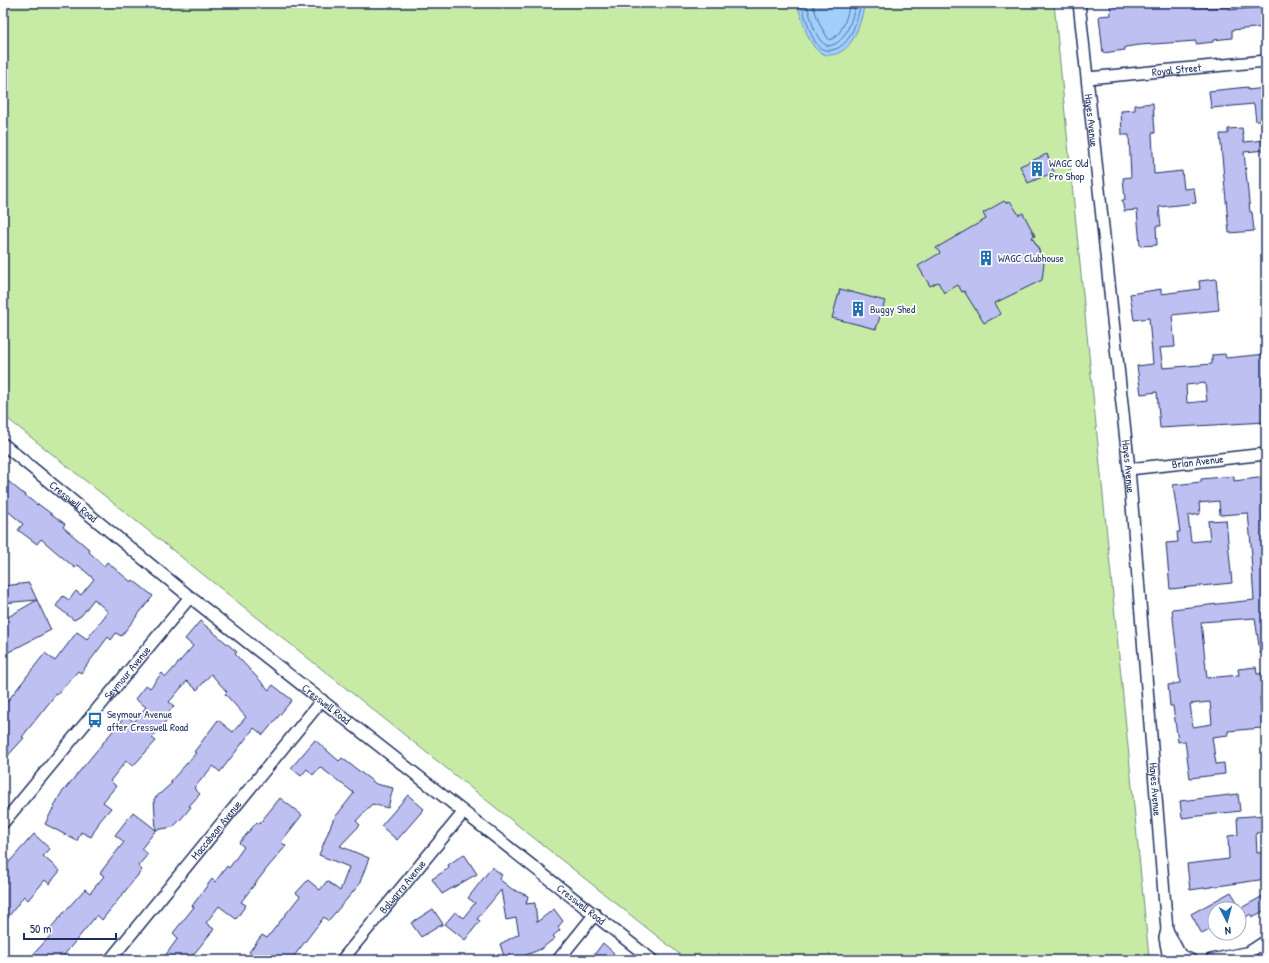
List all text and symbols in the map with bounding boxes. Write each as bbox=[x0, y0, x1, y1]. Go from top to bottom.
street label: Royal Street bbox=[1151, 60, 1202, 79]
street label: Hayes Avenue bbox=[1082, 93, 1101, 148]
place label: WAGC Old Pro Shop bbox=[1049, 156, 1089, 183]
building icon: WAGC Old Pro Shop bbox=[1028, 160, 1046, 178]
building icon: WAGC Clubhouse bbox=[977, 249, 995, 267]
place label: WAGC Clubhouse bbox=[998, 251, 1065, 265]
building icon: Buggy Shed bbox=[849, 300, 867, 318]
place label: Buggy Shed bbox=[870, 302, 916, 316]
street label: Hayes Avenue bbox=[1119, 439, 1138, 494]
street label: Brian Avenue bbox=[1171, 452, 1225, 471]
street label: Cresswell Road bbox=[47, 478, 101, 526]
street label: Seymour Avenue bbox=[101, 643, 154, 702]
street label: Cresswell Road bbox=[299, 681, 354, 728]
place label: Seymour Avenue after Cresswell Road bbox=[107, 707, 189, 734]
bus stop icon: Seymour Avenue after Cresswell Road bbox=[86, 711, 104, 729]
street label: Hayes Avenue bbox=[1146, 762, 1165, 817]
street label: Maccabean Avenue bbox=[188, 797, 245, 862]
street label: Balwarra Avenue bbox=[376, 856, 429, 916]
street label: Cresswell Road bbox=[554, 881, 609, 928]
north arrow bbox=[1207, 901, 1247, 941]
scale bar bbox=[24, 915, 116, 941]
text: 50 m bbox=[30, 920, 51, 937]
text: N bbox=[1224, 924, 1232, 938]

